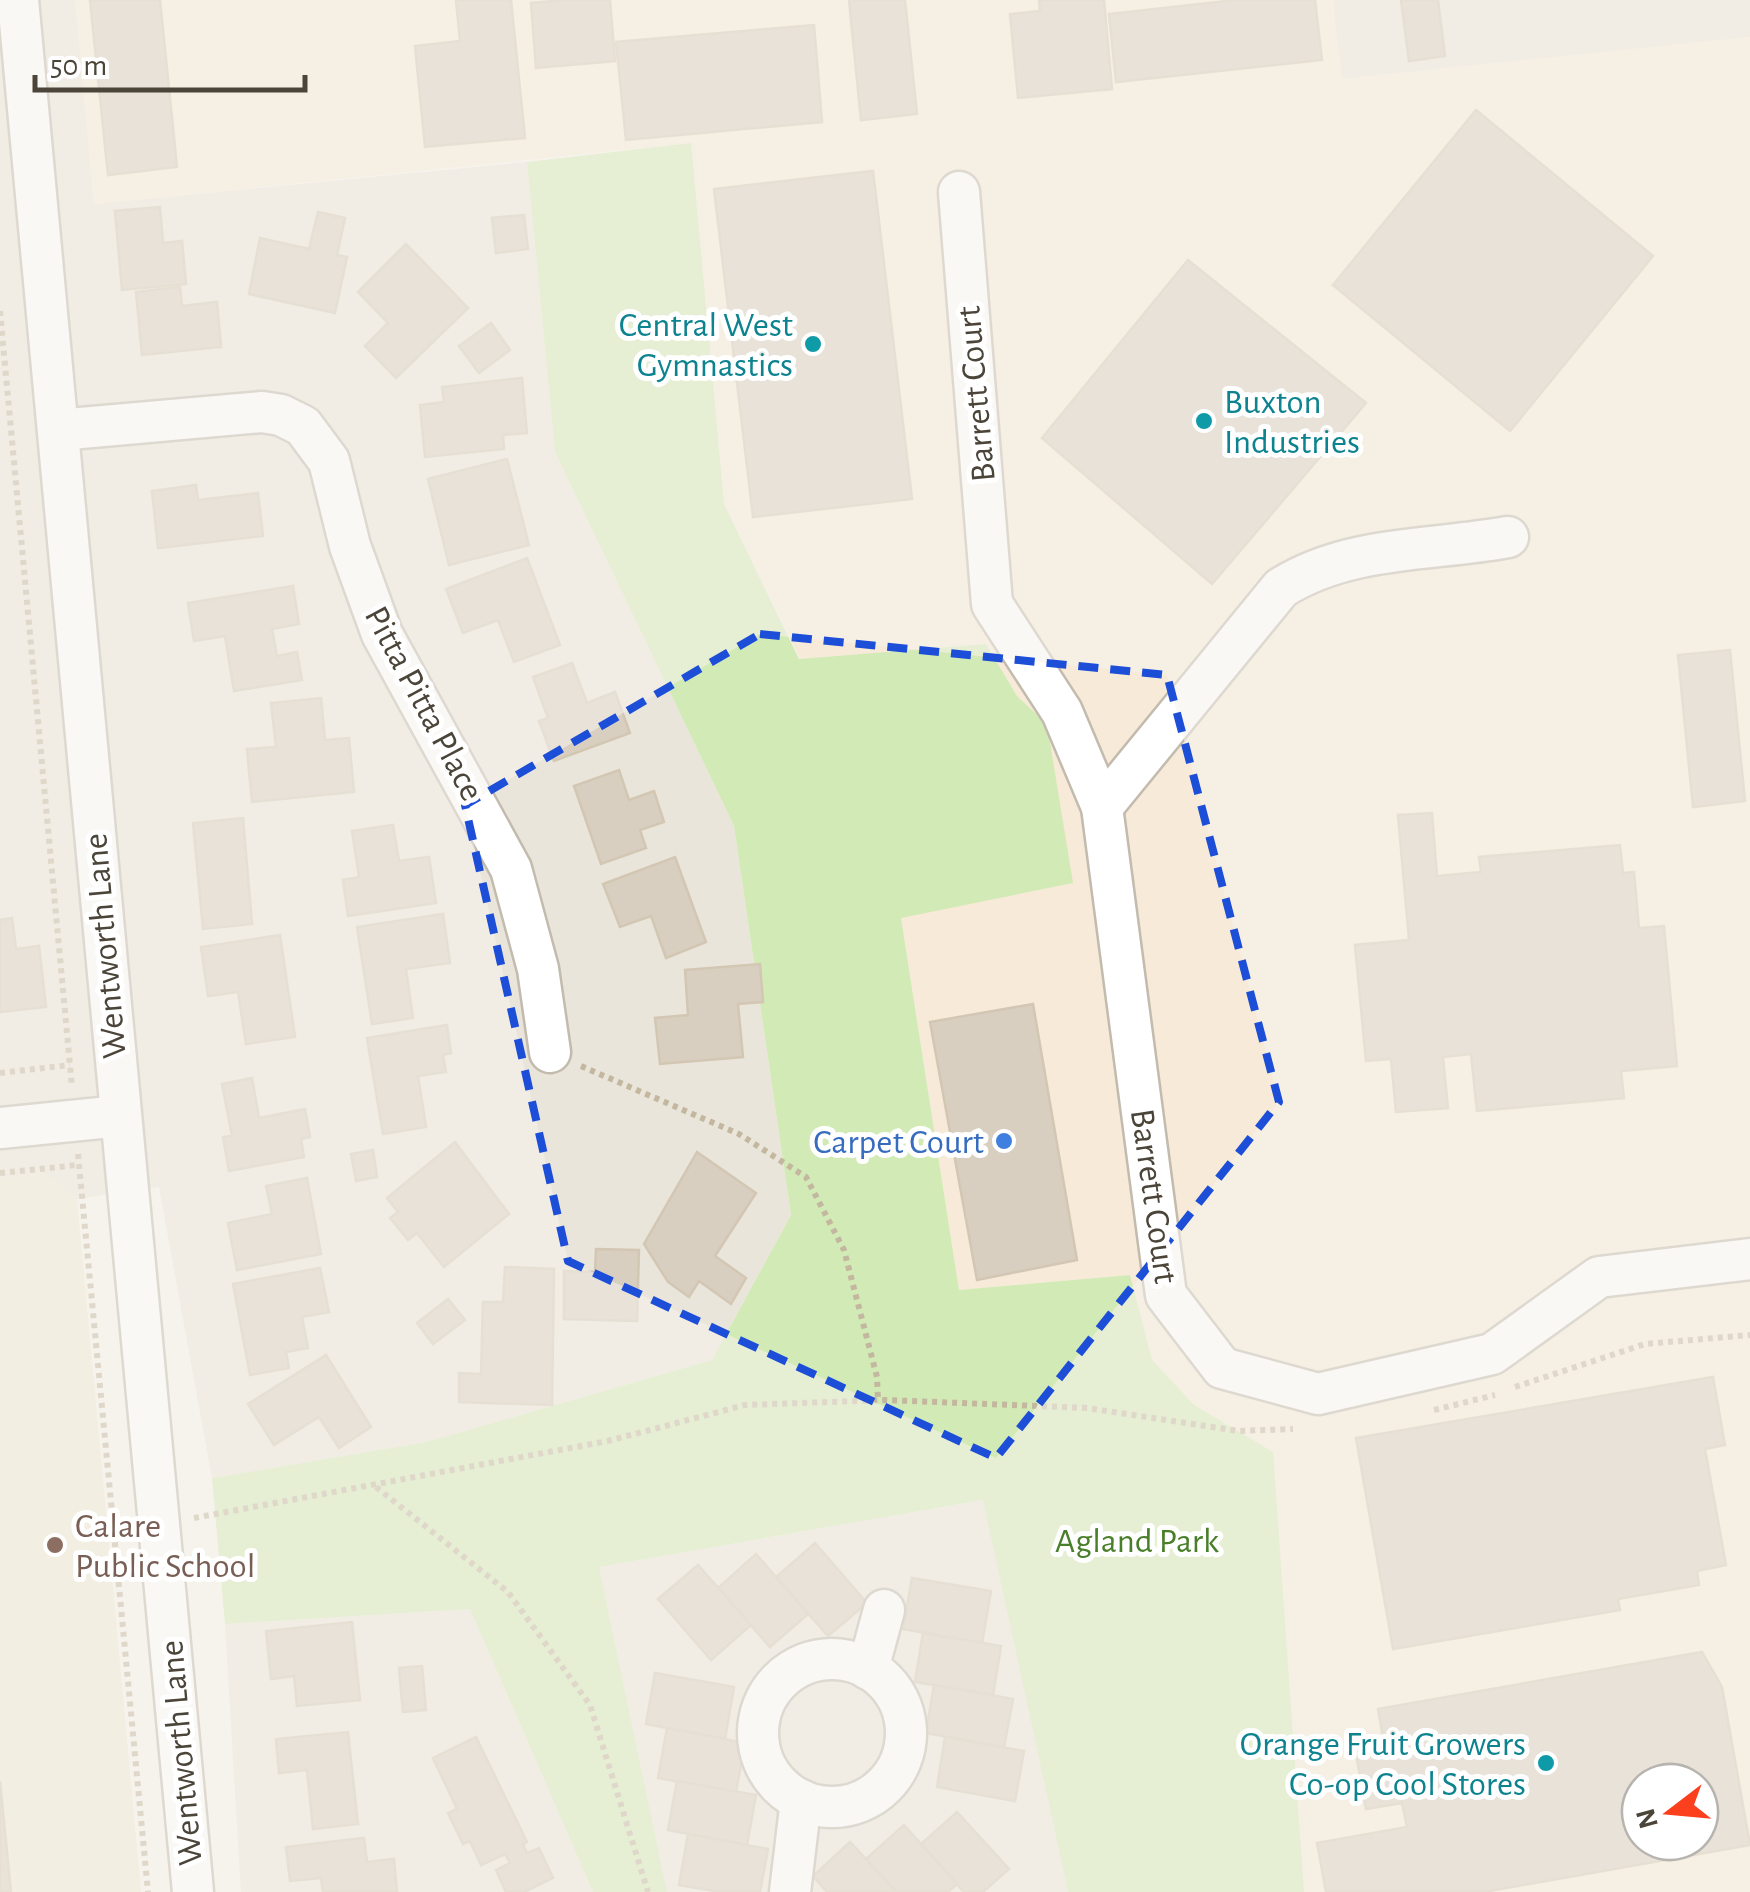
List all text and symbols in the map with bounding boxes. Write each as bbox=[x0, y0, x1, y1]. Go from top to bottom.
scale bar bbox=[35, 30, 305, 92]
text: 50 m bbox=[50, 51, 107, 81]
street label: Barrett Court bbox=[951, 305, 1002, 483]
place label: Central West Gymnastics bbox=[619, 308, 793, 383]
marker: Central West Gymnastics bbox=[802, 333, 824, 355]
place label: Buxton Industries bbox=[1224, 385, 1360, 460]
marker: Buxton Industries bbox=[1193, 410, 1215, 432]
street label: Pitta Pitta Place bbox=[358, 601, 489, 807]
street label: Wentworth Lane bbox=[78, 832, 133, 1060]
street label: Barrett Court bbox=[1124, 1107, 1183, 1286]
place label: Carpet Court bbox=[813, 1125, 984, 1160]
marker: Carpet Court bbox=[993, 1130, 1015, 1152]
place label: Calare Public School bbox=[75, 1509, 255, 1584]
park label: Agland Park bbox=[1055, 1524, 1219, 1559]
marker: Calare Public School bbox=[44, 1534, 66, 1556]
street label: Wentworth Lane bbox=[154, 1639, 209, 1867]
place label: Orange Fruit Growers Co-op Cool Stores bbox=[1240, 1727, 1526, 1802]
marker: Orange Fruit Growers Co-op Cool Stores bbox=[1535, 1752, 1557, 1774]
north arrow bbox=[1620, 1762, 1720, 1862]
text: N bbox=[1632, 1805, 1664, 1832]

